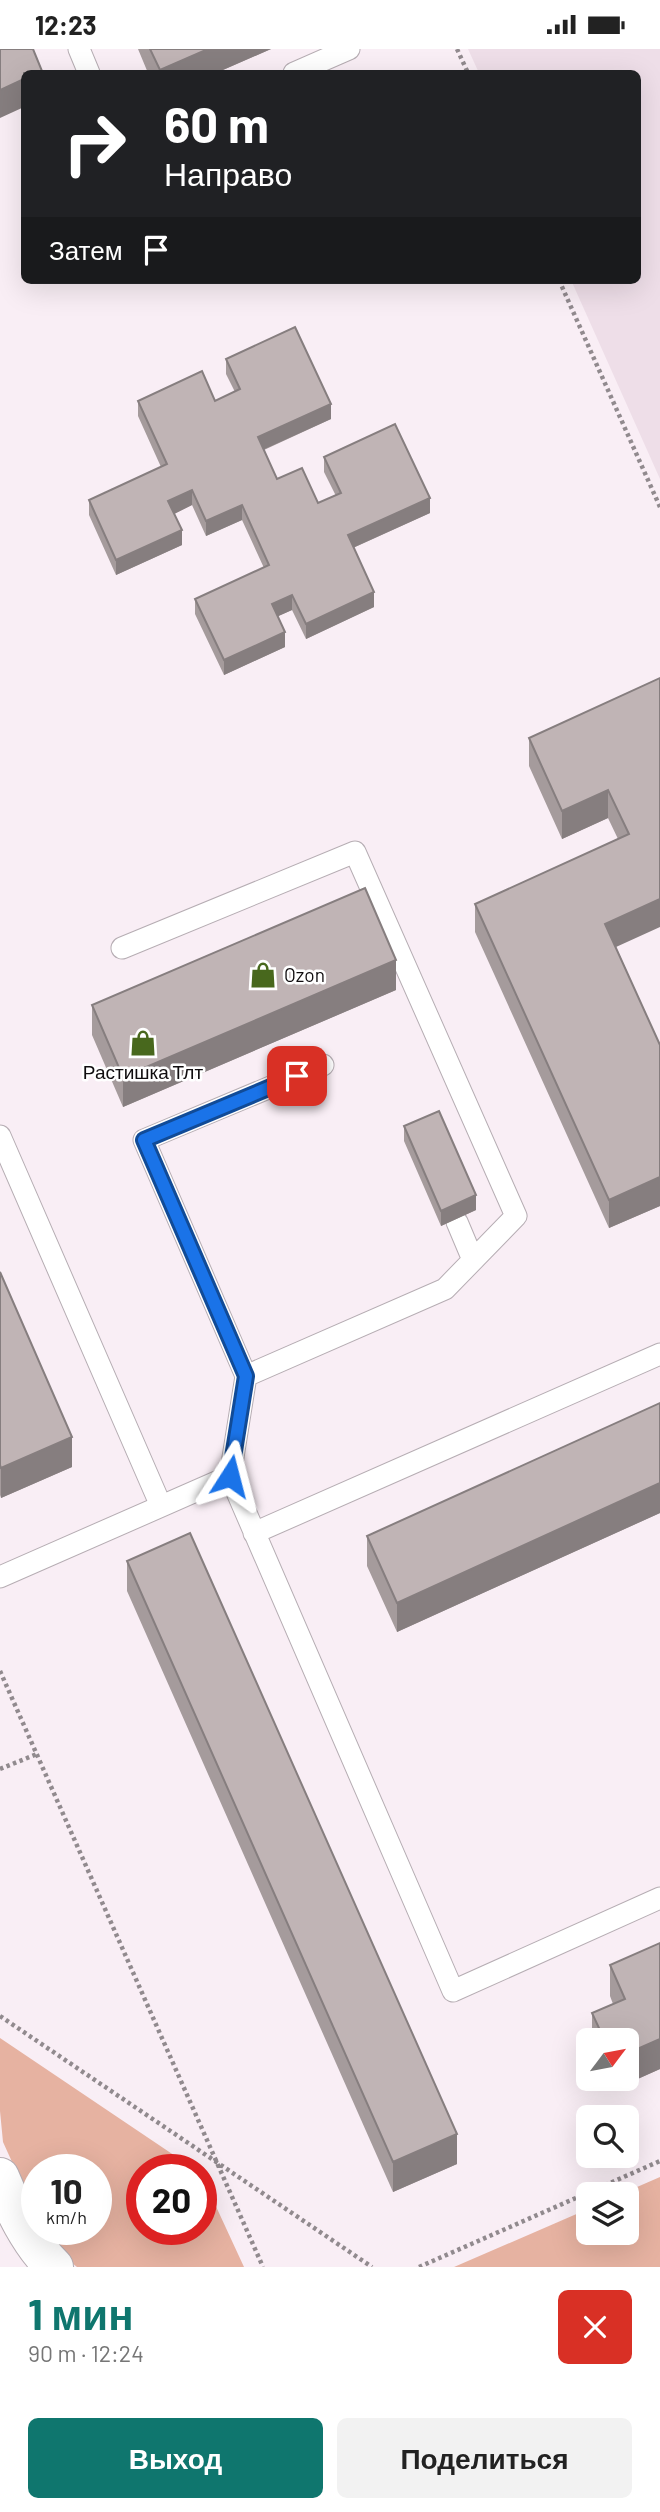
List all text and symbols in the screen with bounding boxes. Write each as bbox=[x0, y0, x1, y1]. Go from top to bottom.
text: 12:23 bbox=[35, 9, 96, 40]
text: 60 m bbox=[164, 94, 269, 153]
icon: right bbox=[49, 98, 140, 189]
text: Направо bbox=[164, 154, 292, 192]
icon: arrive bbox=[137, 231, 175, 269]
text: Затем bbox=[49, 234, 123, 265]
shop icon: Ozon bbox=[248, 960, 278, 990]
place label: Ozon bbox=[284, 963, 325, 986]
shop icon: Растишка Тлт bbox=[128, 1028, 158, 1058]
pin bbox=[267, 1046, 327, 1106]
icon: arrive bbox=[278, 1057, 316, 1095]
place label: Растишка Тлт bbox=[83, 1060, 203, 1083]
position arrow bbox=[193, 1439, 267, 1513]
north arrow bbox=[576, 2028, 639, 2091]
map controls bbox=[576, 2028, 639, 2245]
button: search bbox=[576, 2105, 639, 2168]
speed limit sign: 20 bbox=[126, 2154, 217, 2245]
text: 10 bbox=[50, 2169, 83, 2211]
button: layers bbox=[576, 2182, 639, 2245]
text: km/h bbox=[46, 2206, 87, 2228]
text: 1 мин bbox=[28, 2288, 134, 2338]
button: close bbox=[558, 2290, 632, 2364]
text: 90 m · 12:24 bbox=[28, 2339, 144, 2367]
button: Выход bbox=[28, 2418, 323, 2498]
button: Поделиться bbox=[337, 2418, 632, 2498]

